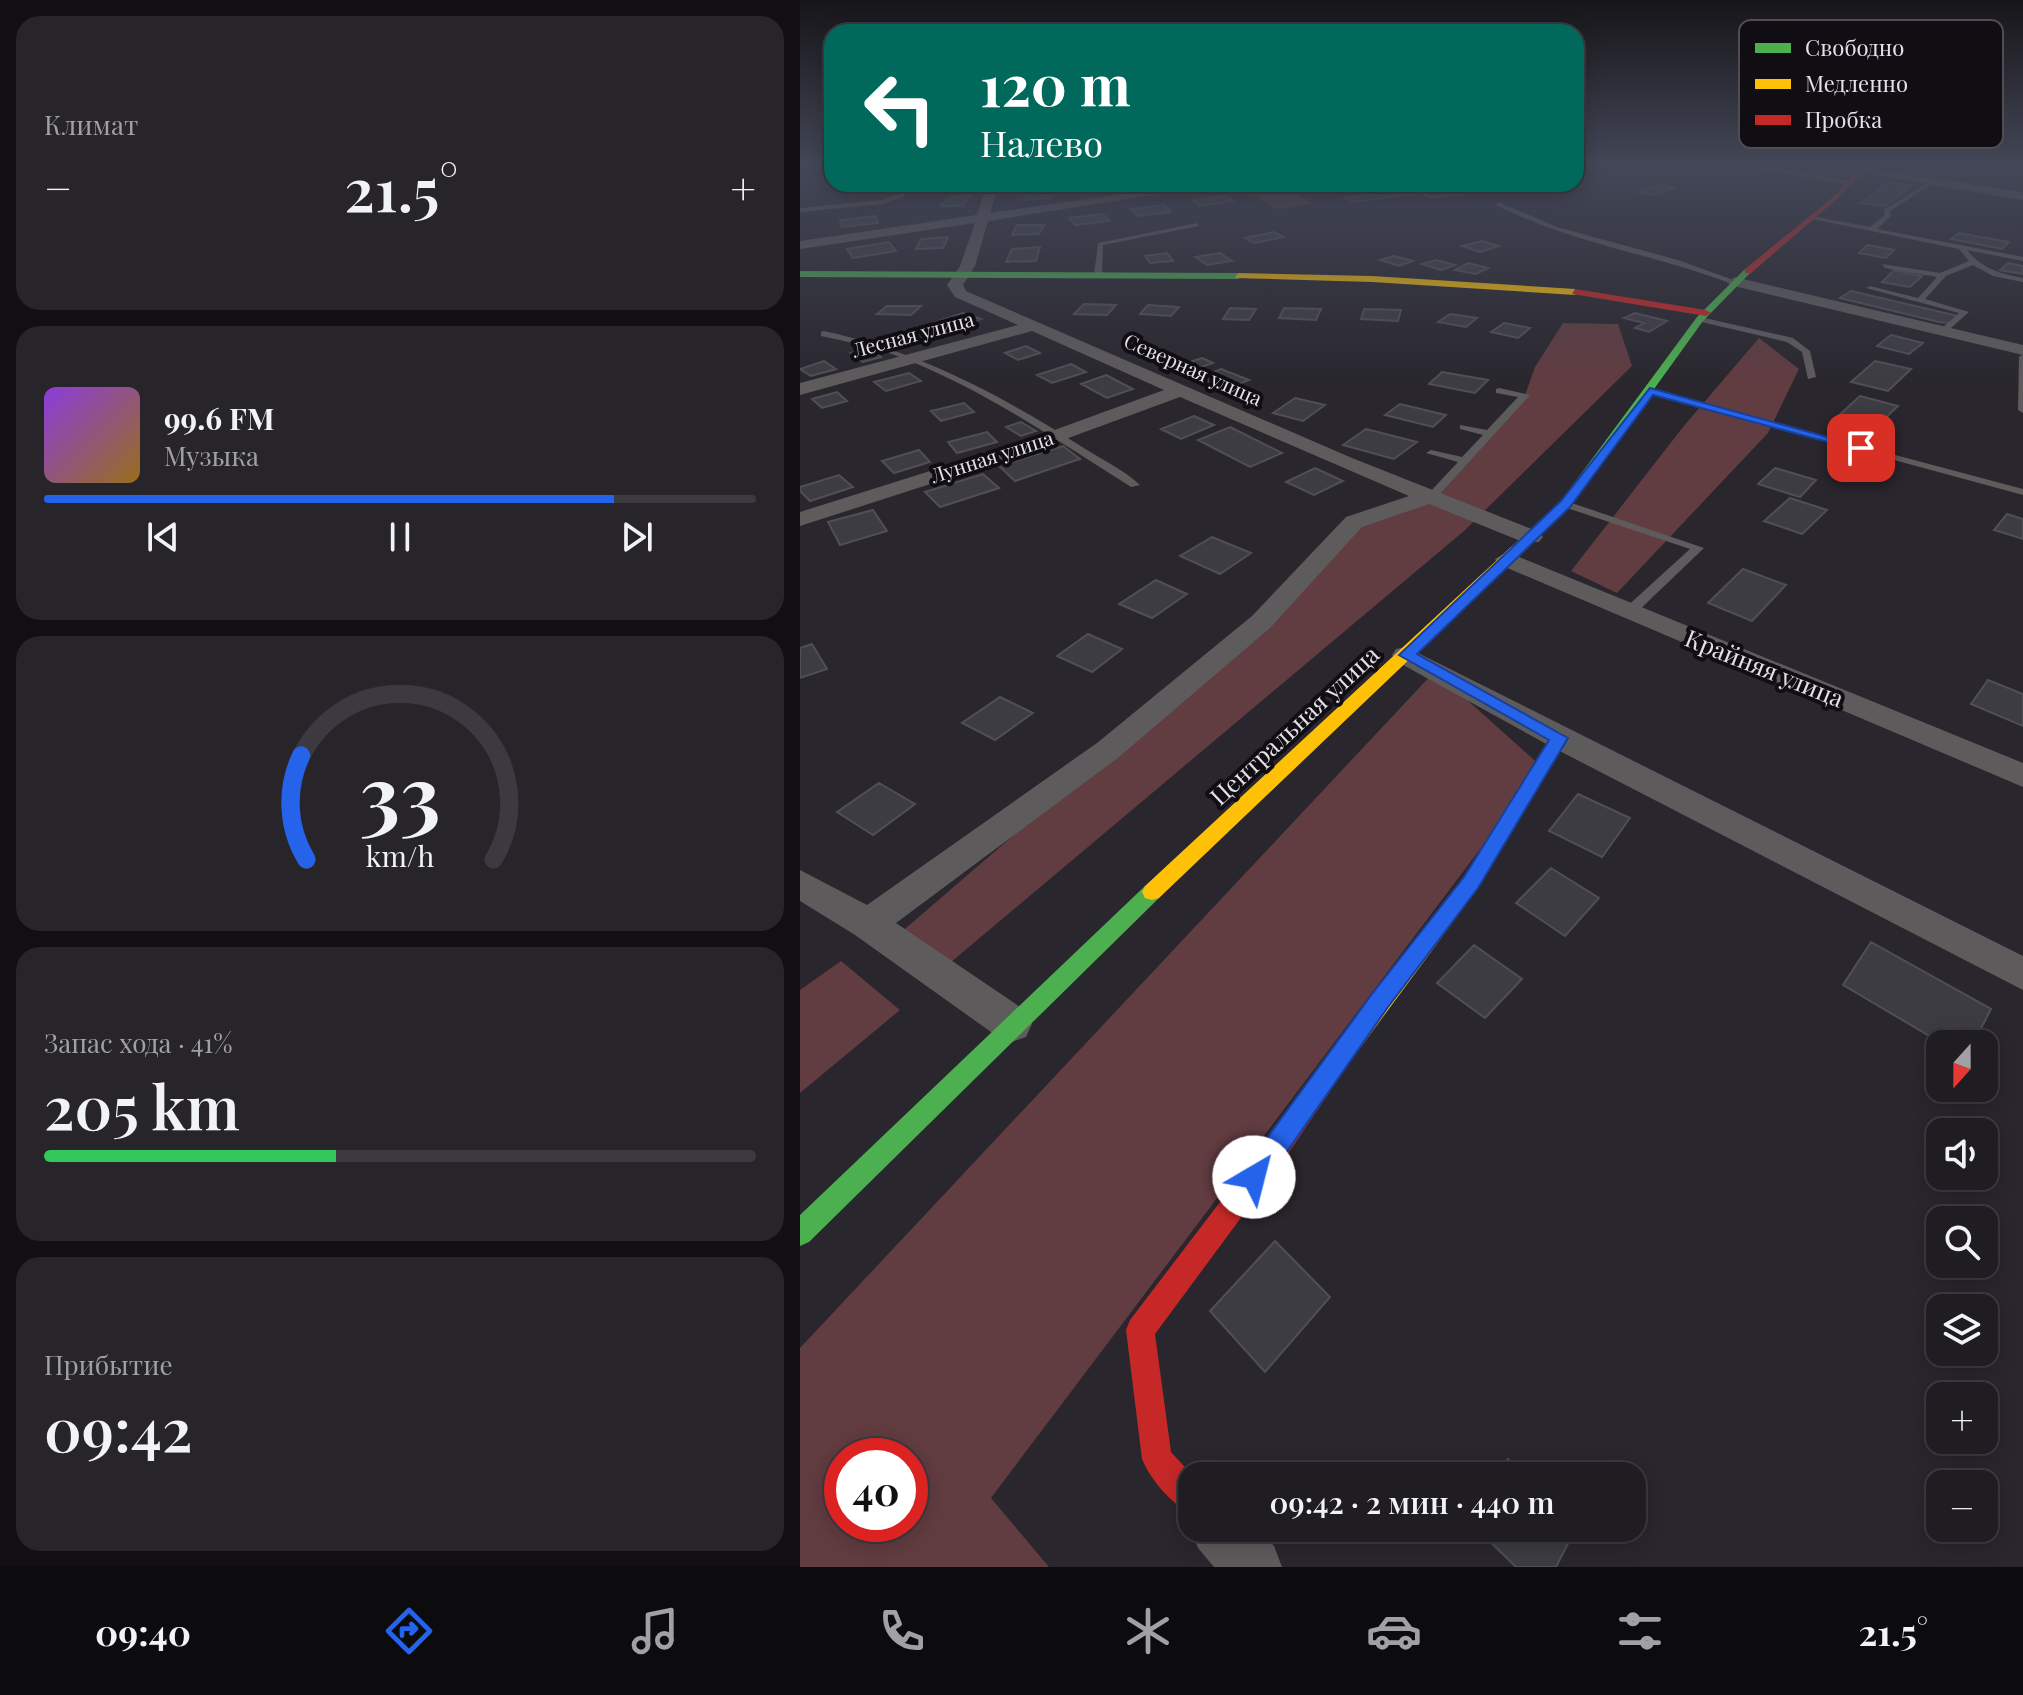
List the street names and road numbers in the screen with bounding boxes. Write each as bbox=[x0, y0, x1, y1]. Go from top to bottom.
street label: Лесная улица bbox=[848, 304, 977, 363]
street label: Северная улица bbox=[1120, 326, 1267, 411]
street label: Лунная улица bbox=[926, 423, 1056, 488]
street label: Крайняя улица bbox=[1681, 621, 1849, 714]
street label: Центральная улица bbox=[1202, 638, 1385, 811]

